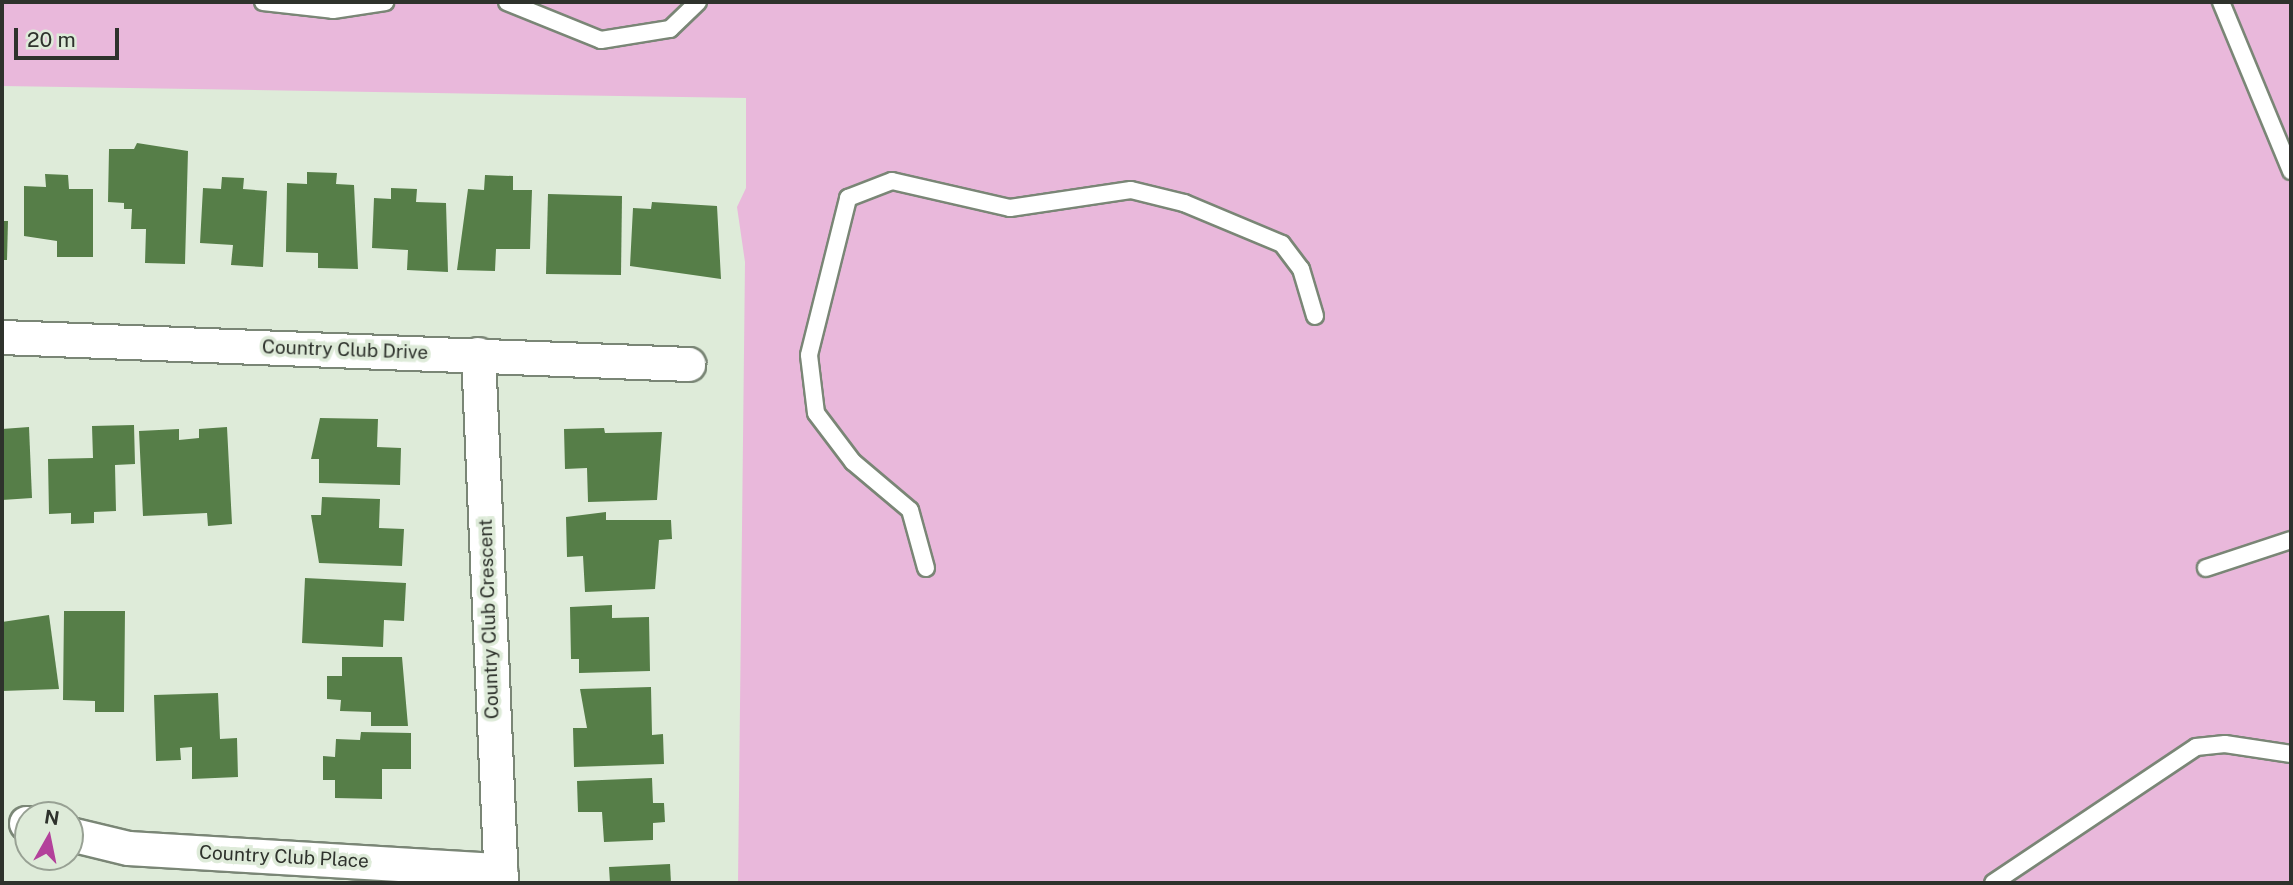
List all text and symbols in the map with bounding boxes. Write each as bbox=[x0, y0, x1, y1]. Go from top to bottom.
scale bar bbox=[18, 14, 122, 58]
text: 20 m bbox=[27, 27, 76, 52]
street label: Country Club Drive bbox=[261, 336, 429, 364]
street label: Country Club Crescent bbox=[474, 518, 504, 720]
north arrow bbox=[14, 801, 84, 871]
text: N bbox=[43, 805, 61, 829]
street label: Country Club Place bbox=[198, 841, 370, 873]

